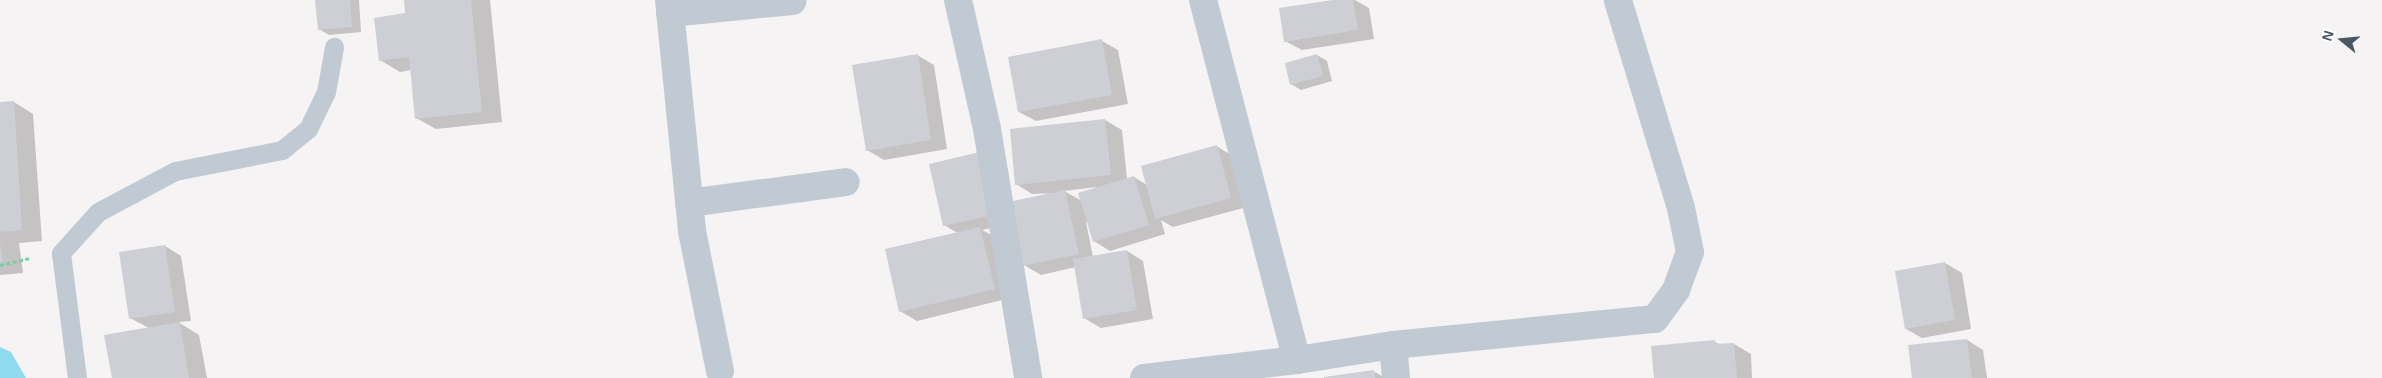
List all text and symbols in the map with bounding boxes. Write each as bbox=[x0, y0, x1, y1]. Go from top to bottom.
north arrow bbox=[2317, 15, 2367, 65]
text: N bbox=[2319, 28, 2337, 43]

